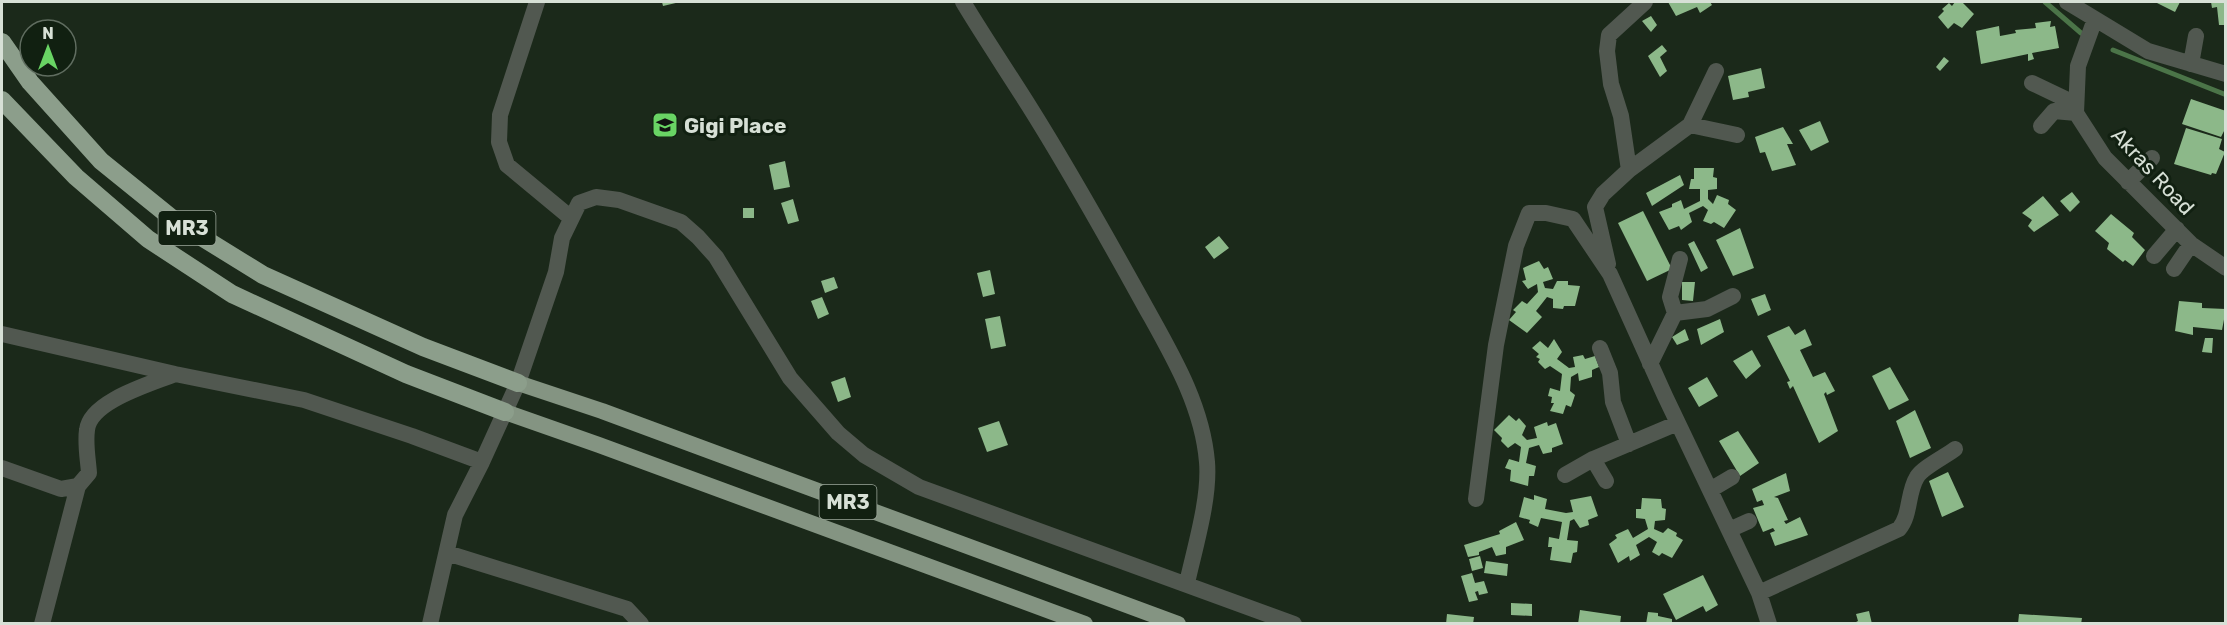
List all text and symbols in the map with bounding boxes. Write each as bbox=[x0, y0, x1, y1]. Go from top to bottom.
north arrow bbox=[18, 18, 78, 78]
text: N bbox=[42, 24, 54, 43]
school or university icon: Gigi Place bbox=[650, 110, 680, 140]
place label: Gigi Place bbox=[684, 113, 786, 138]
street label: Akras Road bbox=[2106, 122, 2200, 220]
road number: MR3 bbox=[158, 211, 216, 245]
road number: MR3 bbox=[820, 485, 876, 519]

